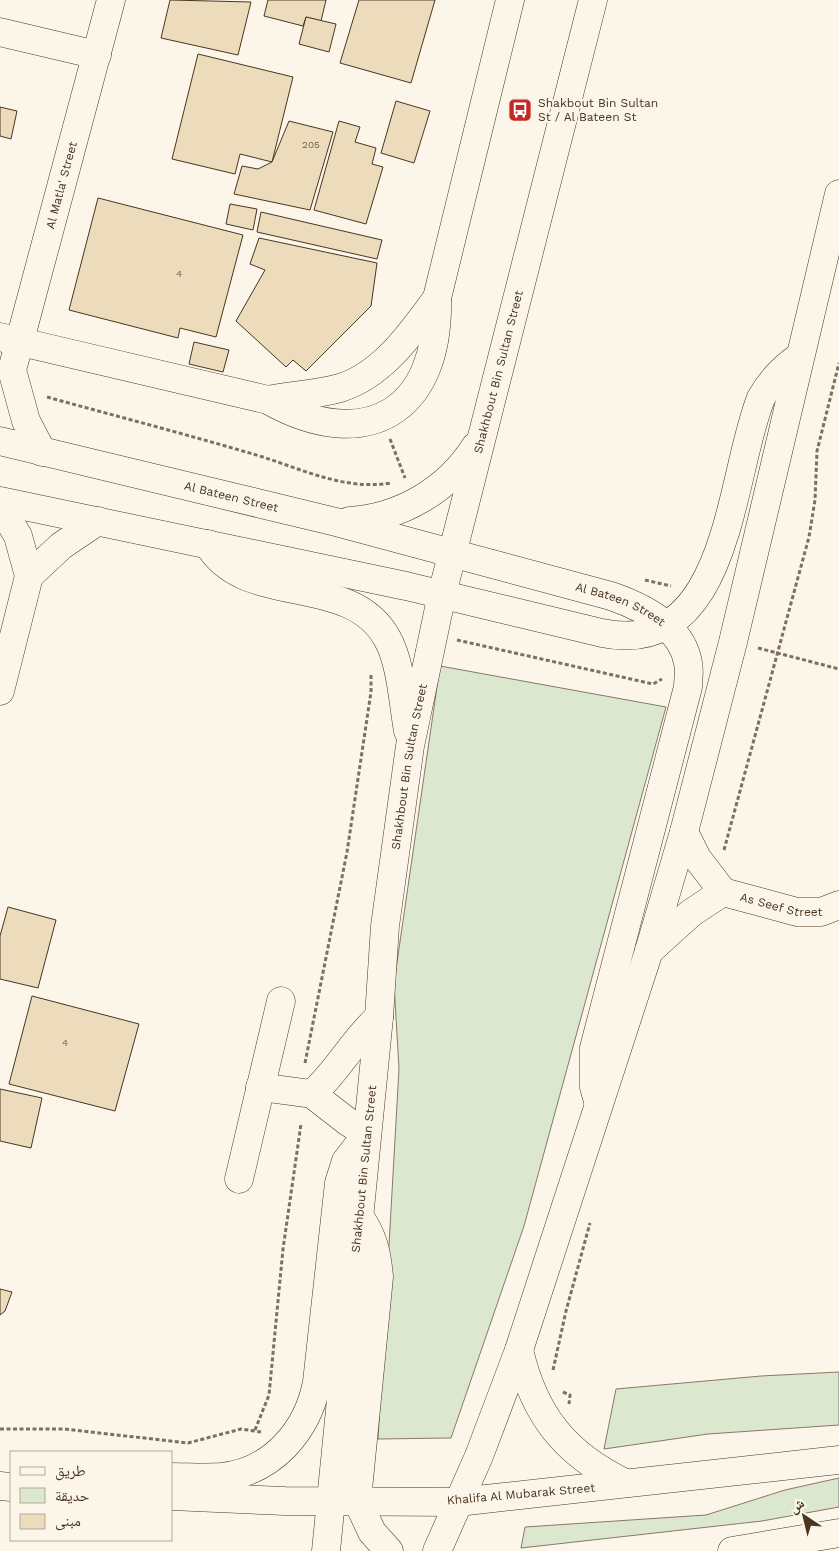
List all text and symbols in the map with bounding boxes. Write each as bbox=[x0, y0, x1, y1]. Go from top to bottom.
place label: Shakbout Bin Sultan St / Al Bateen St bbox=[538, 96, 658, 124]
bus stop icon: Shakbout Bin Sultan St / Al Bateen St bbox=[507, 97, 533, 123]
house number: 205 bbox=[302, 139, 320, 150]
street label: Al Matla' Street bbox=[43, 140, 80, 231]
house number: 4 bbox=[176, 268, 182, 279]
street label: Shakhbout Bin Sultan Street bbox=[471, 289, 526, 455]
street label: Al Bateen Street bbox=[183, 479, 280, 515]
street label: Al Bateen Street bbox=[574, 580, 668, 629]
street label: Shakhbout Bin Sultan Street bbox=[389, 682, 430, 851]
street label: As Seef Street bbox=[739, 890, 823, 919]
house number: 4 bbox=[62, 1037, 68, 1048]
street label: Shakhbout Bin Sultan Street bbox=[349, 1085, 379, 1253]
legend bbox=[10, 1451, 172, 1541]
text: طريق bbox=[55, 1462, 86, 1481]
street label: Khalifa Al Mubarak Street bbox=[446, 1481, 596, 1507]
text: حديقة bbox=[55, 1487, 90, 1505]
north arrow bbox=[779, 1491, 829, 1541]
text: ش bbox=[786, 1494, 808, 1517]
text: مبنى bbox=[55, 1512, 81, 1531]

